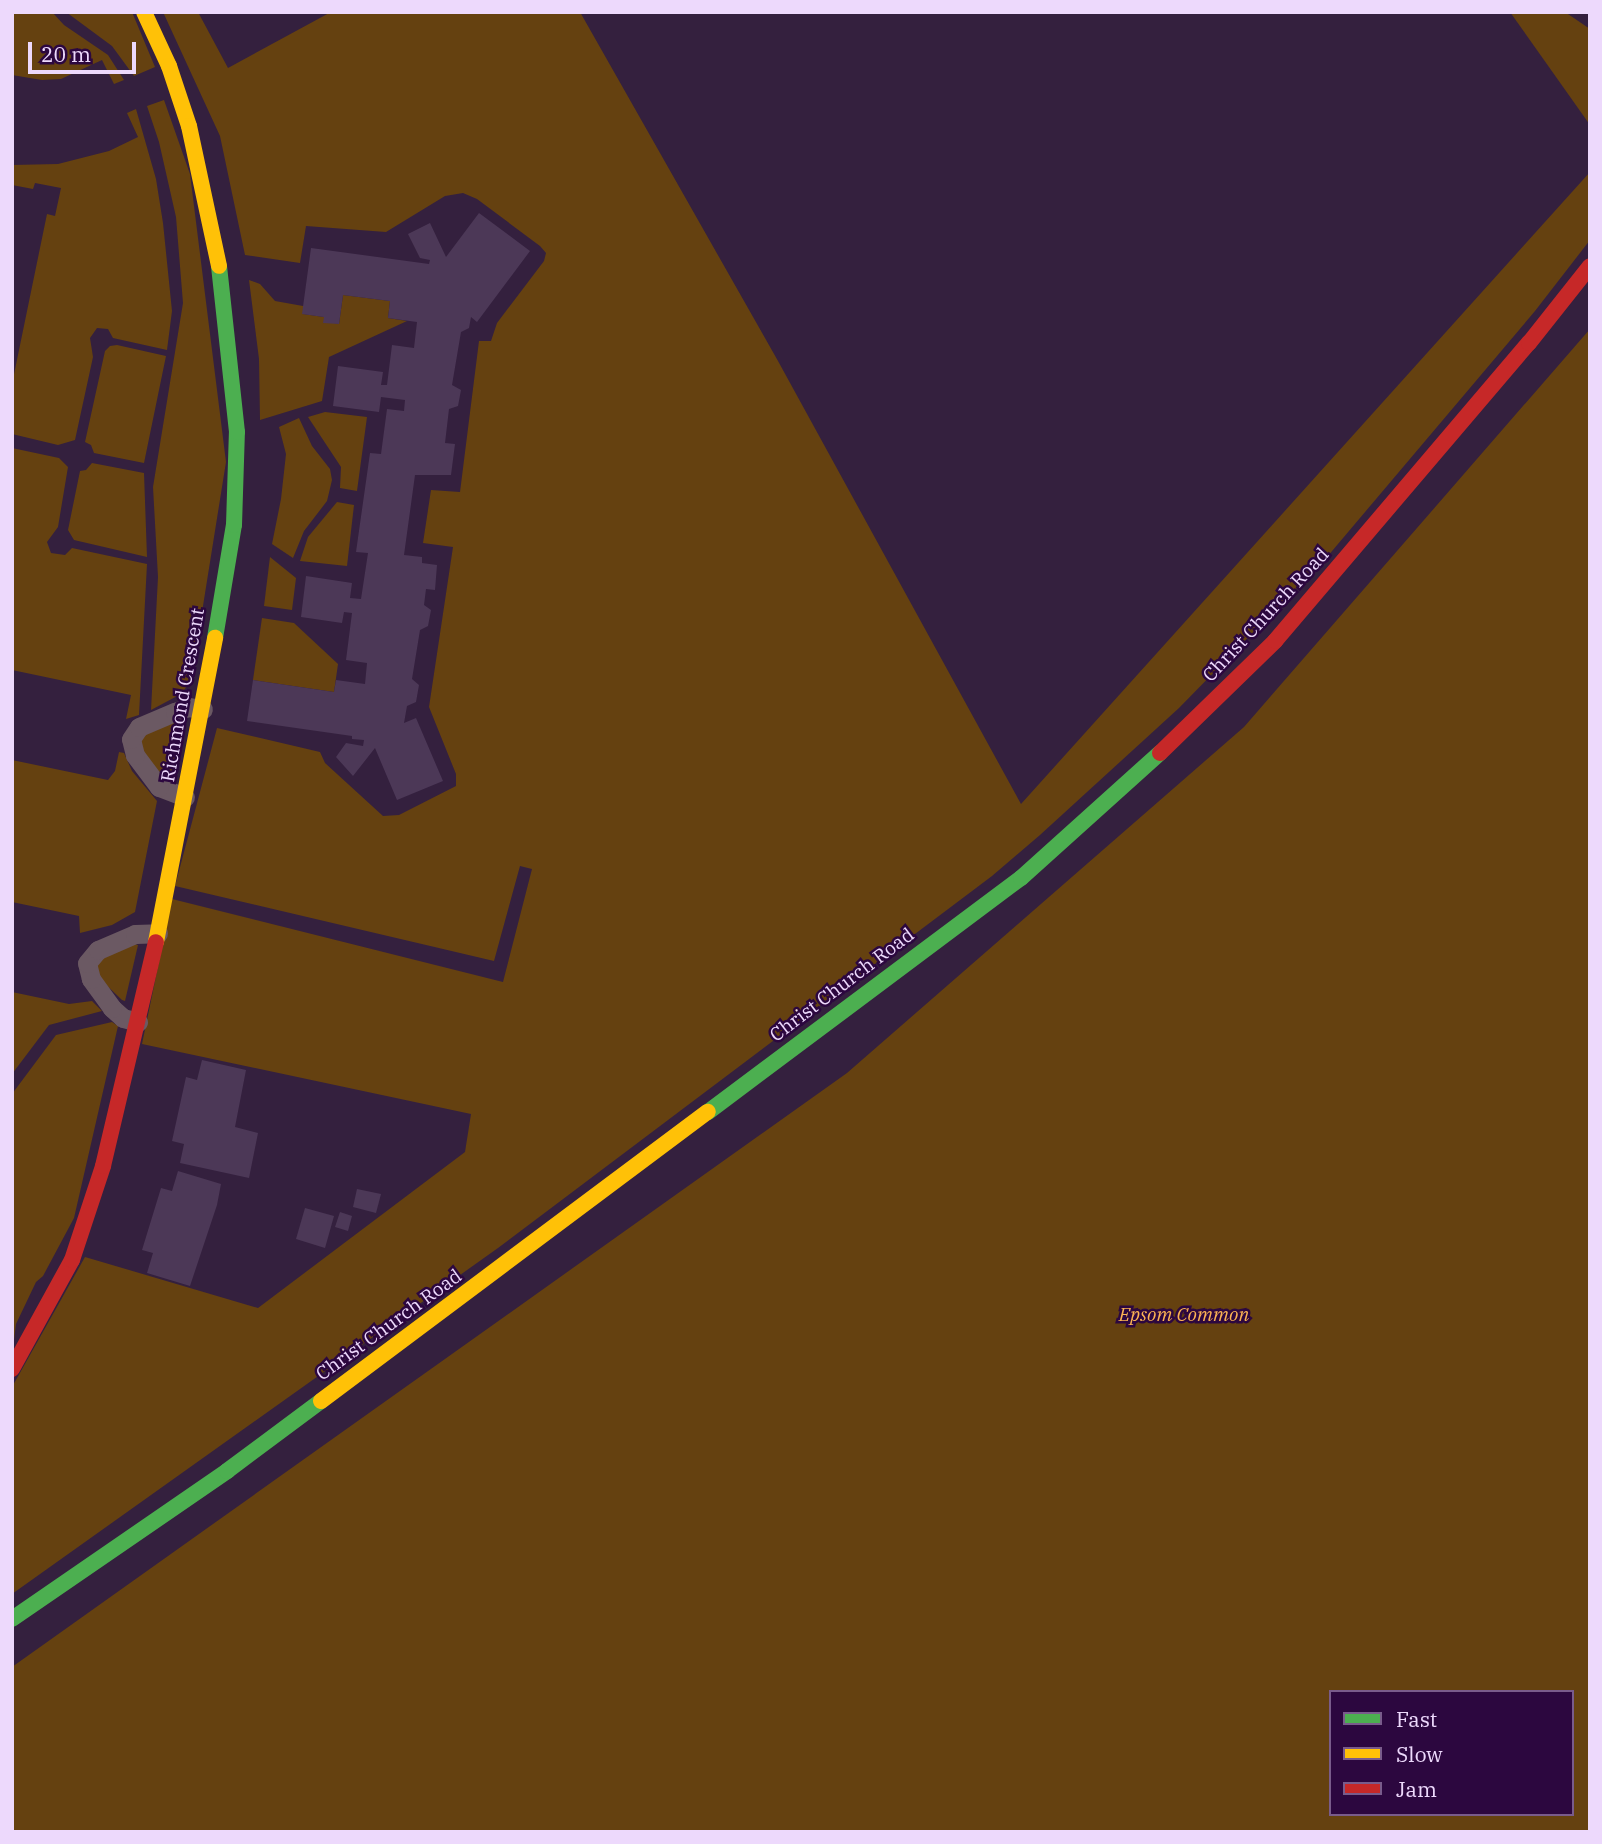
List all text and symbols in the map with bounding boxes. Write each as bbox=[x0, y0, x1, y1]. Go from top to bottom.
scale bar bbox=[32, 28, 140, 72]
text: 20 m bbox=[41, 40, 91, 68]
street label: Christ Church Road bbox=[1198, 543, 1334, 687]
street label: Richmond Crescent bbox=[157, 606, 209, 784]
street label: Christ Church Road bbox=[765, 923, 919, 1047]
street label: Christ Church Road bbox=[312, 1264, 466, 1386]
park label: Epsom Common bbox=[1119, 1304, 1249, 1326]
legend bbox=[1329, 1690, 1574, 1816]
text: Fast bbox=[1396, 1705, 1437, 1733]
text: Slow bbox=[1396, 1740, 1443, 1768]
text: Jam bbox=[1396, 1775, 1437, 1803]

